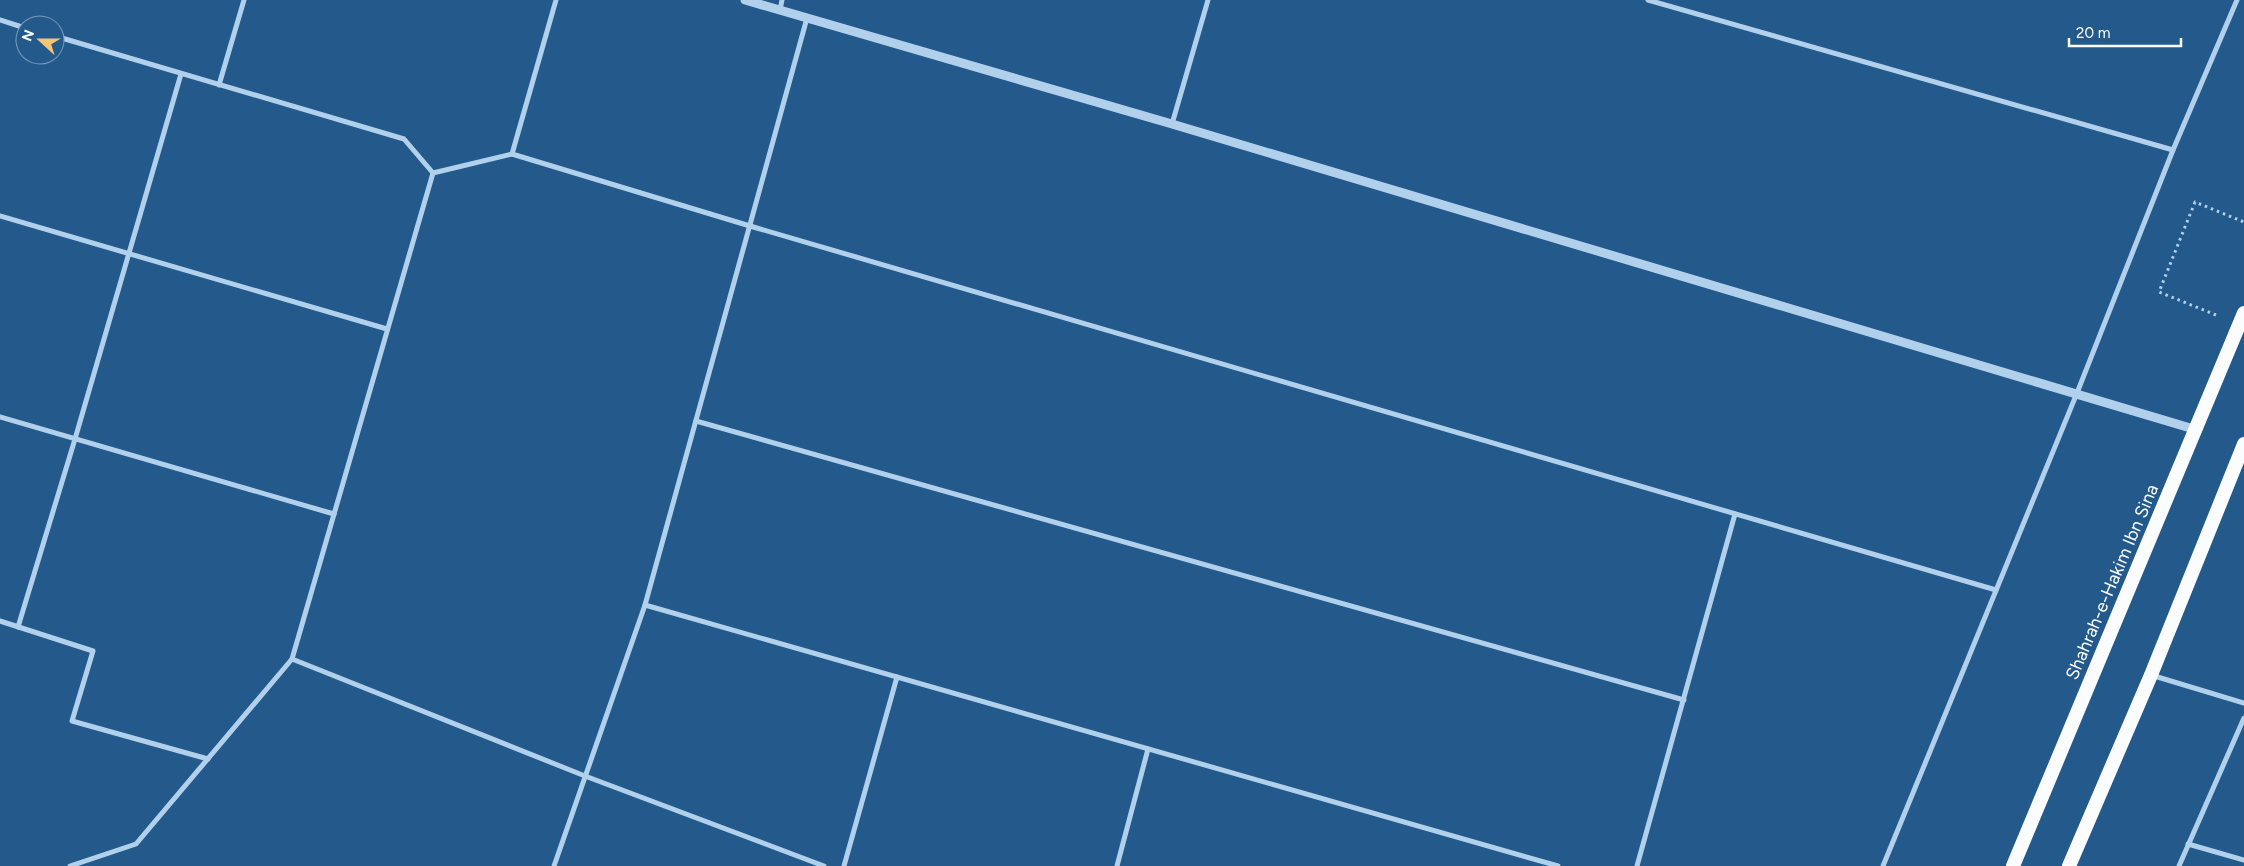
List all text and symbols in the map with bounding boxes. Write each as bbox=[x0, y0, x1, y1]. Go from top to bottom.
north arrow bbox=[15, 15, 65, 65]
scale bar bbox=[2069, 15, 2182, 47]
text: 20 m bbox=[2076, 24, 2110, 42]
text: N bbox=[18, 27, 38, 44]
street label: Shahrah-e-Hakim Ibn Sina bbox=[2061, 481, 2163, 683]

